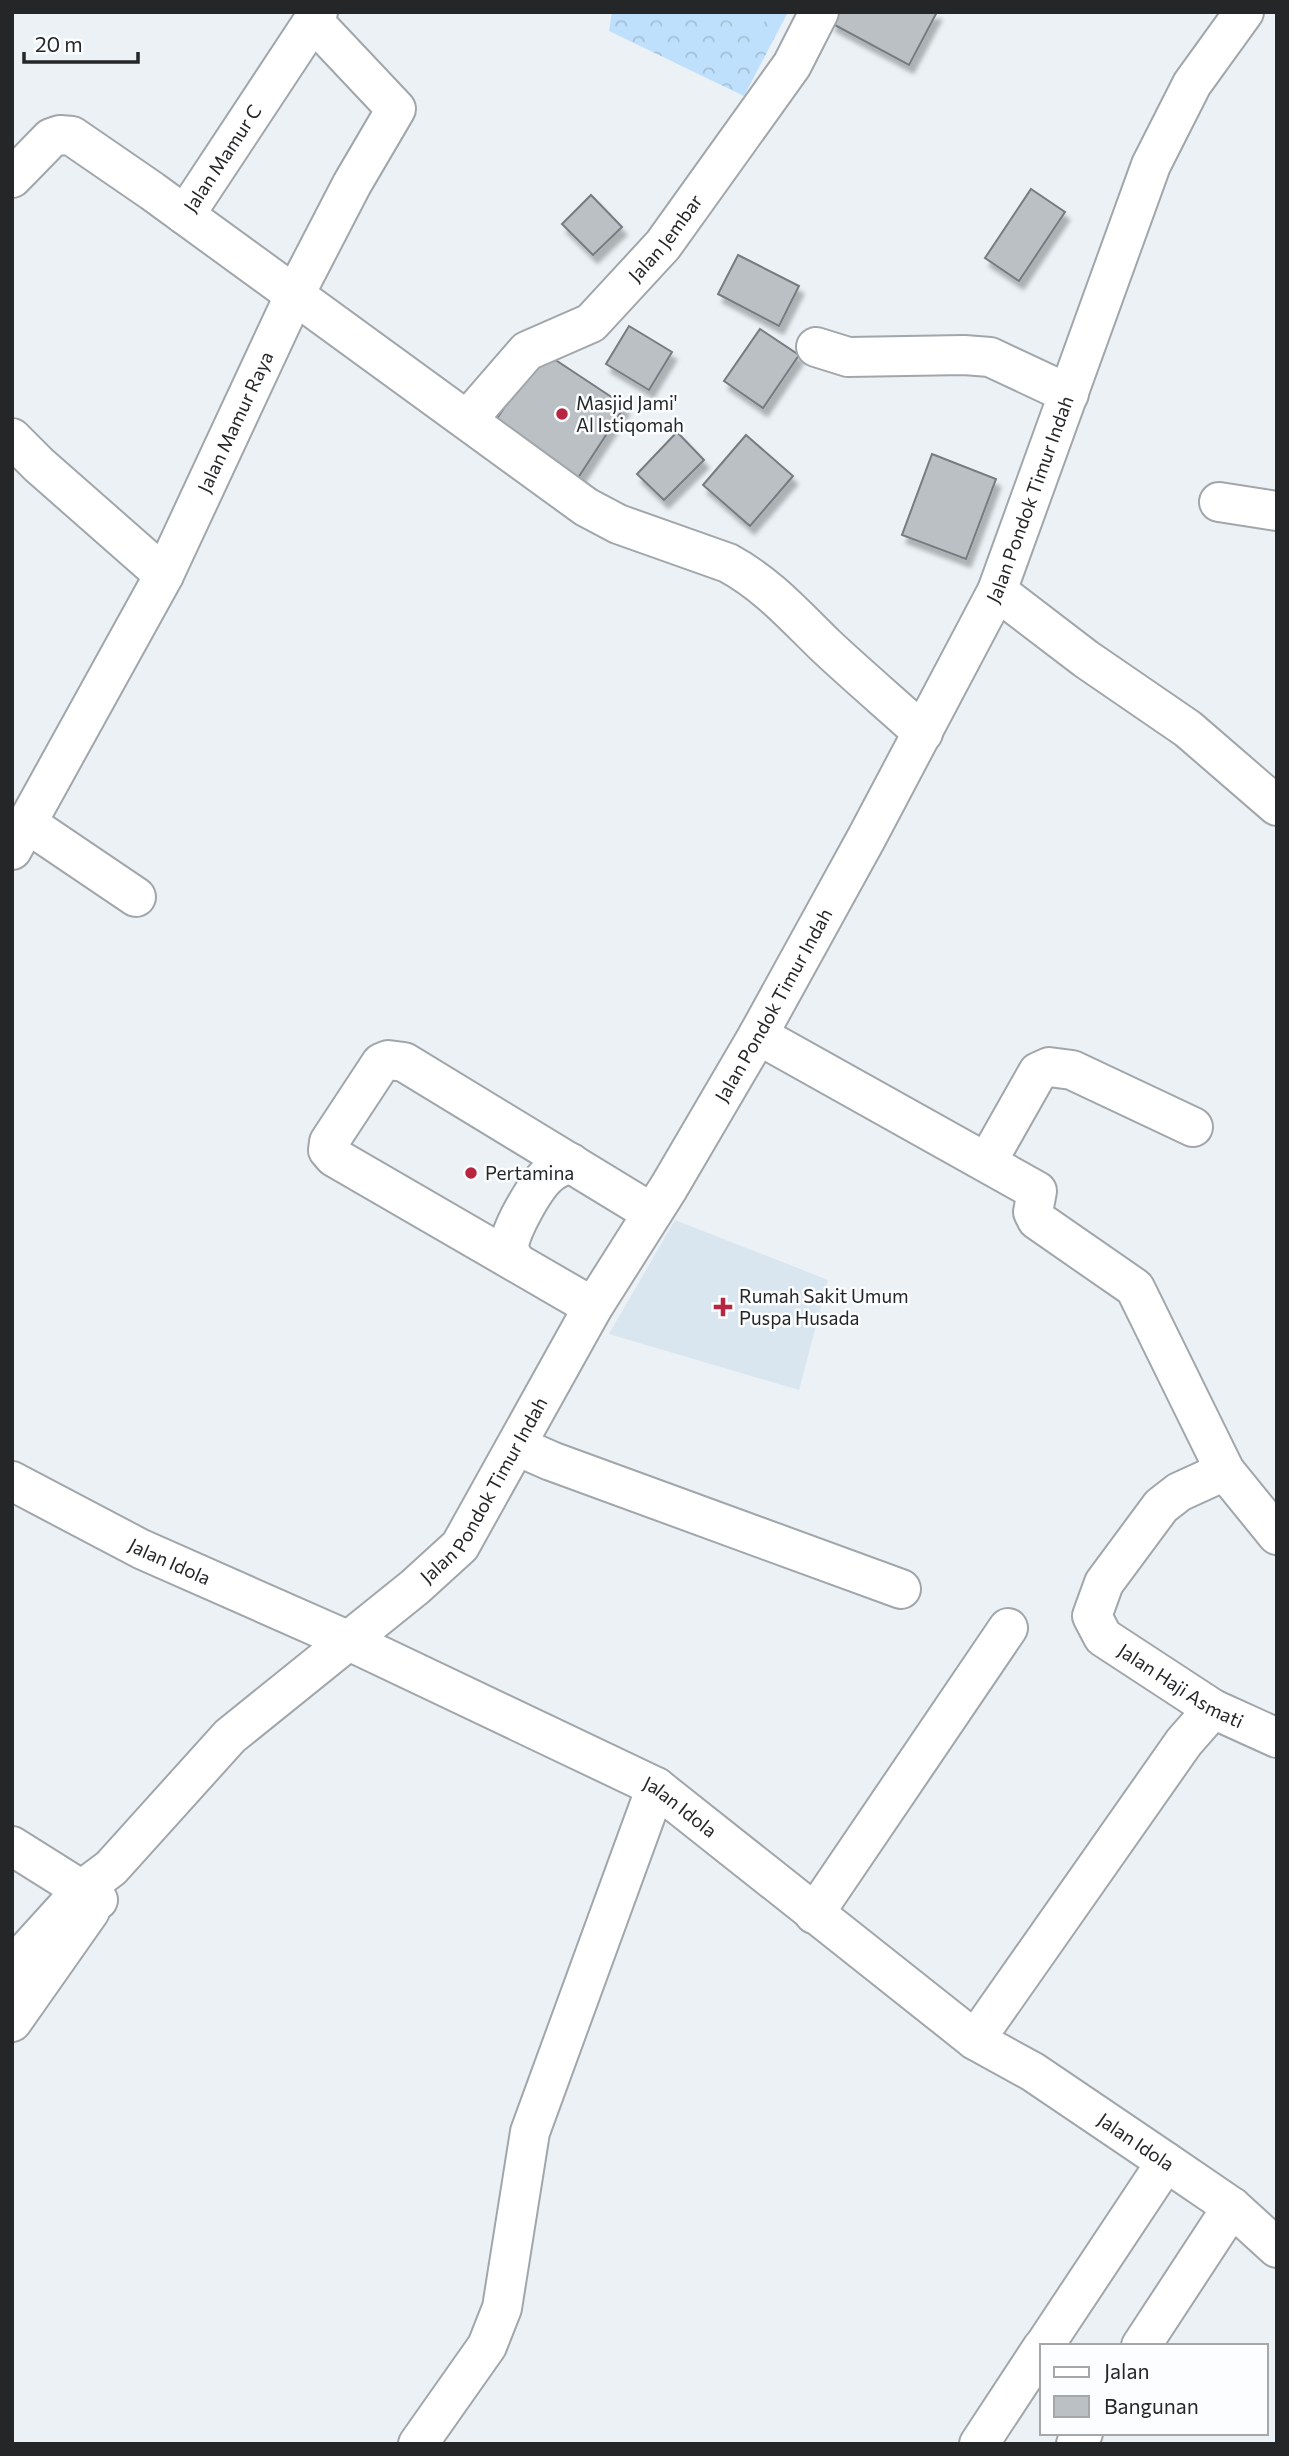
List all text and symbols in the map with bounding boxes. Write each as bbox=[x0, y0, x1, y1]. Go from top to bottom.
scale bar bbox=[24, 21, 138, 65]
text: 20 m bbox=[35, 31, 83, 56]
street label: Jalan Mamur C bbox=[178, 100, 266, 216]
street label: Jalan Jembar bbox=[623, 189, 707, 286]
street label: Jalan Mamur Raya bbox=[192, 348, 278, 496]
place label: Masjid Jami' Al Istiqomah bbox=[576, 391, 684, 436]
street label: Jalan Pondok Timur Indah bbox=[981, 393, 1078, 607]
marker: Masjid Jami' Al Istiqomah bbox=[554, 406, 570, 422]
street label: Jalan Pondok Timur Indah bbox=[709, 904, 837, 1106]
place label: Pertamina bbox=[485, 1161, 574, 1184]
marker: Pertamina bbox=[463, 1165, 479, 1181]
place label: Rumah Sakit Umum Puspa Husada bbox=[739, 1284, 909, 1329]
marker: Rumah Sakit Umum Puspa Husada bbox=[713, 1297, 733, 1317]
street label: Jalan Pondok Timur Indah bbox=[415, 1393, 552, 1588]
street label: Jalan Idola bbox=[125, 1533, 214, 1589]
street label: Jalan Haji Asmati bbox=[1114, 1638, 1247, 1732]
street label: Jalan Idola bbox=[640, 1771, 722, 1842]
street label: Jalan Idola bbox=[1094, 2107, 1179, 2175]
legend bbox=[1040, 2344, 1268, 2435]
text: Jalan bbox=[1104, 2358, 1149, 2383]
text: Bangunan bbox=[1104, 2393, 1199, 2418]

